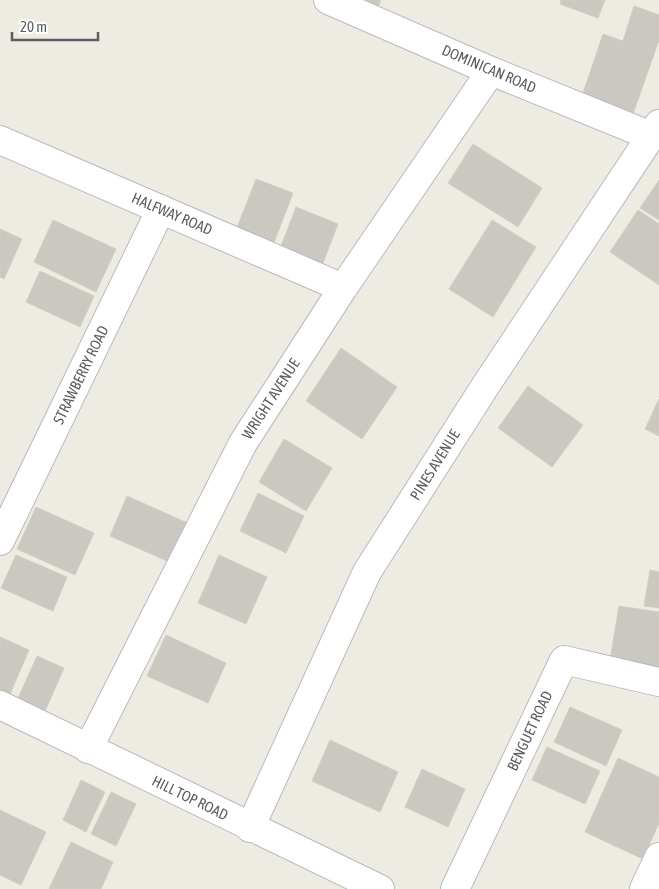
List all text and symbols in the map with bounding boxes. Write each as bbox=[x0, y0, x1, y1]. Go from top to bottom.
scale bar bbox=[12, 10, 99, 42]
text: 20 m bbox=[20, 18, 47, 35]
street label: DOMINICAN ROAD bbox=[440, 41, 539, 96]
street label: HALFWAY ROAD bbox=[129, 189, 215, 238]
street label: STRAWBERRY ROAD bbox=[49, 323, 112, 427]
street label: WRIGHT AVENUE bbox=[238, 355, 303, 442]
street label: PINES AVENUE bbox=[406, 426, 463, 503]
street label: BENGUET ROAD bbox=[504, 688, 555, 773]
street label: HILL TOP ROAD bbox=[149, 772, 231, 823]

